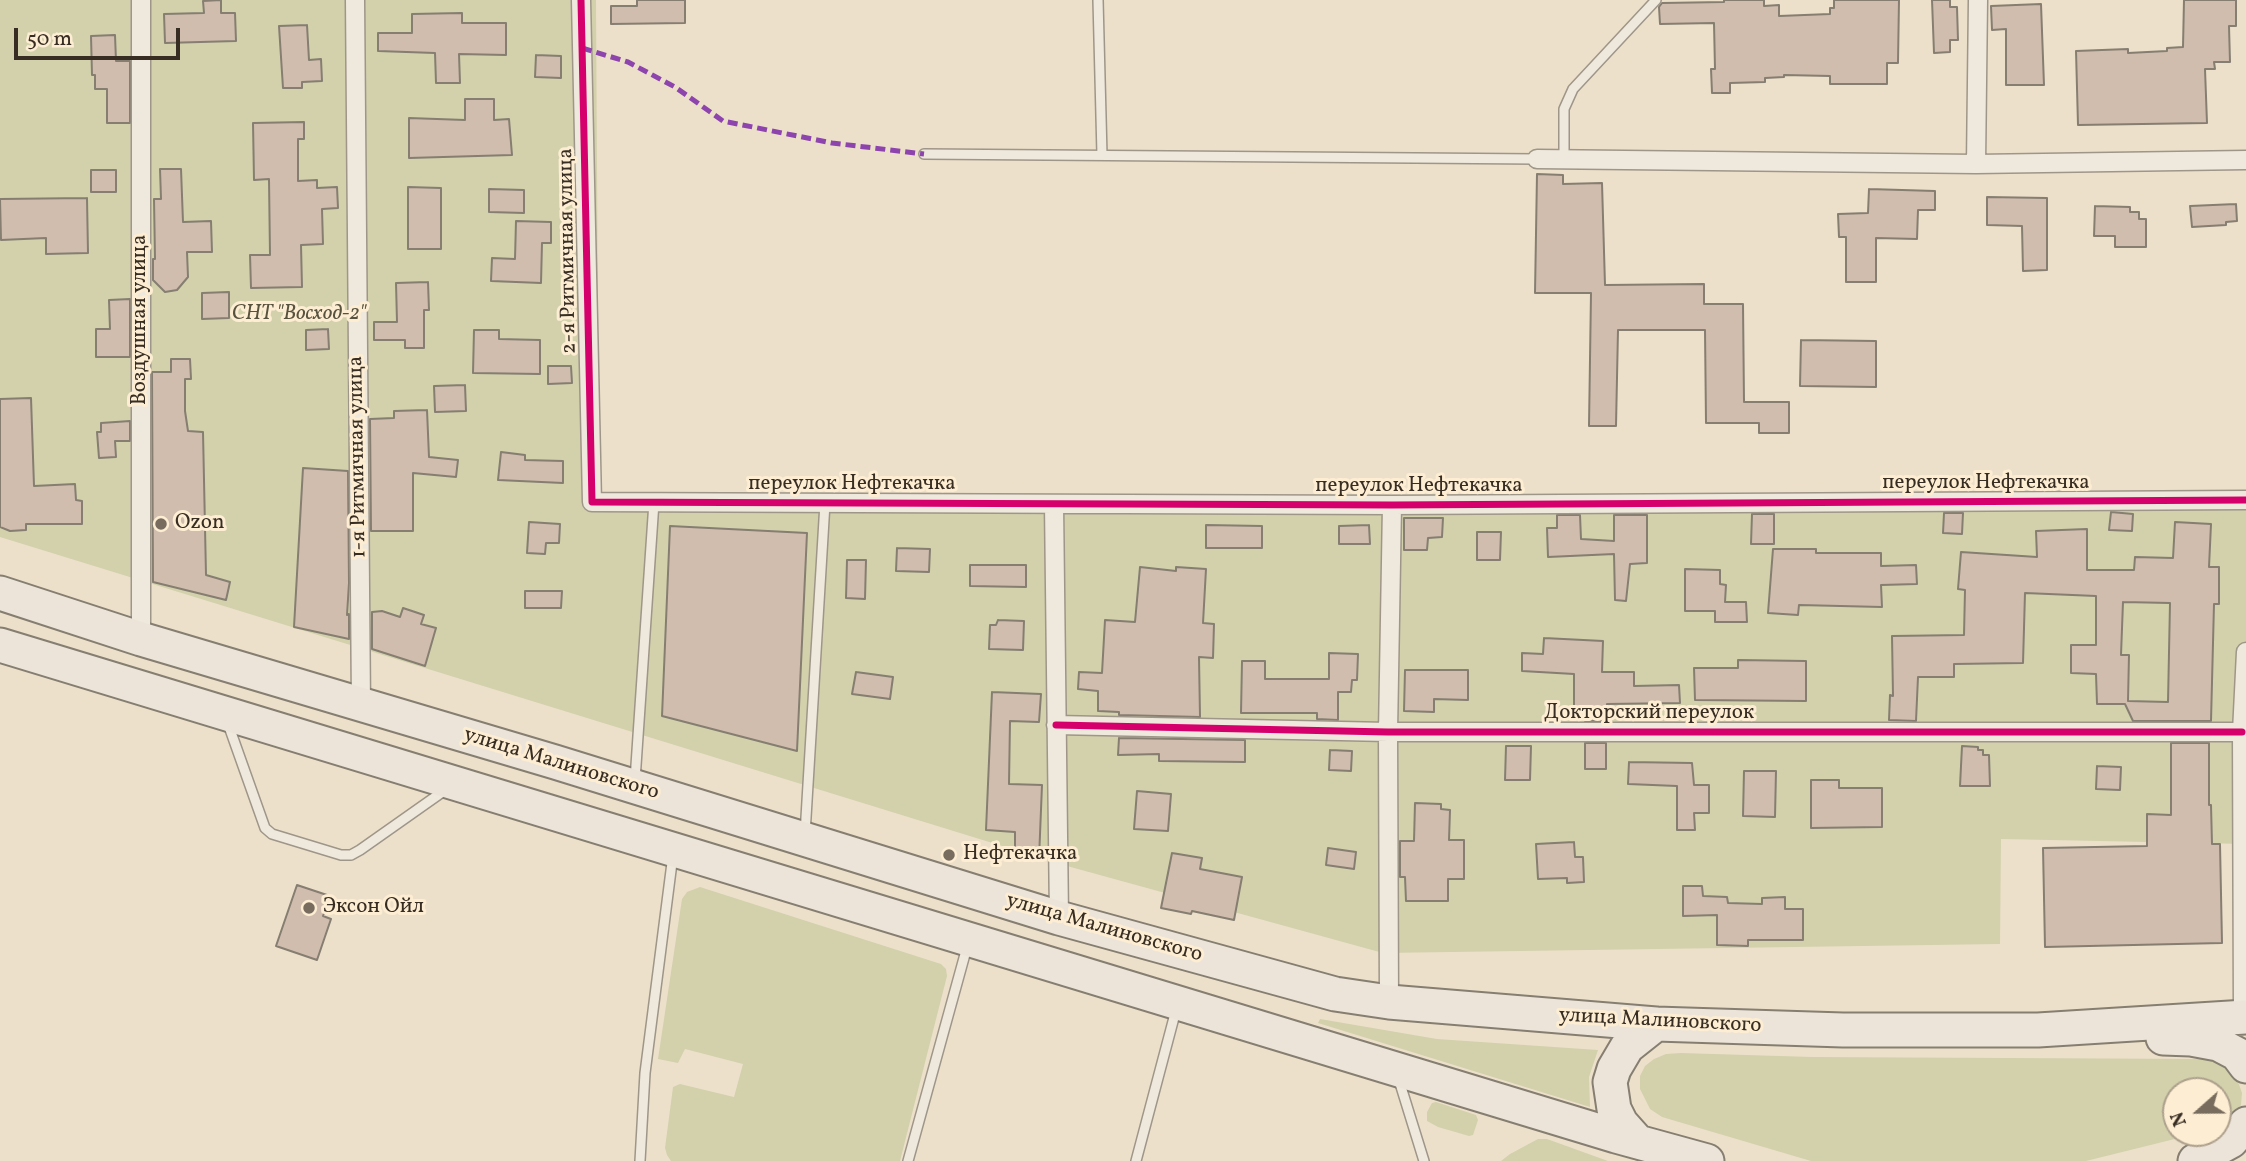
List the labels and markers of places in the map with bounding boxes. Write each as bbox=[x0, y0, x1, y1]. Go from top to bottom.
place label: Ozon bbox=[175, 511, 225, 537]
marker: Ozon bbox=[153, 516, 169, 532]
place label: Нефтекачка bbox=[963, 842, 1078, 868]
marker: Нефтекачка bbox=[941, 847, 957, 863]
place label: Эксон Ойл bbox=[323, 895, 424, 921]
marker: Эксон Ойл bbox=[301, 900, 317, 916]

